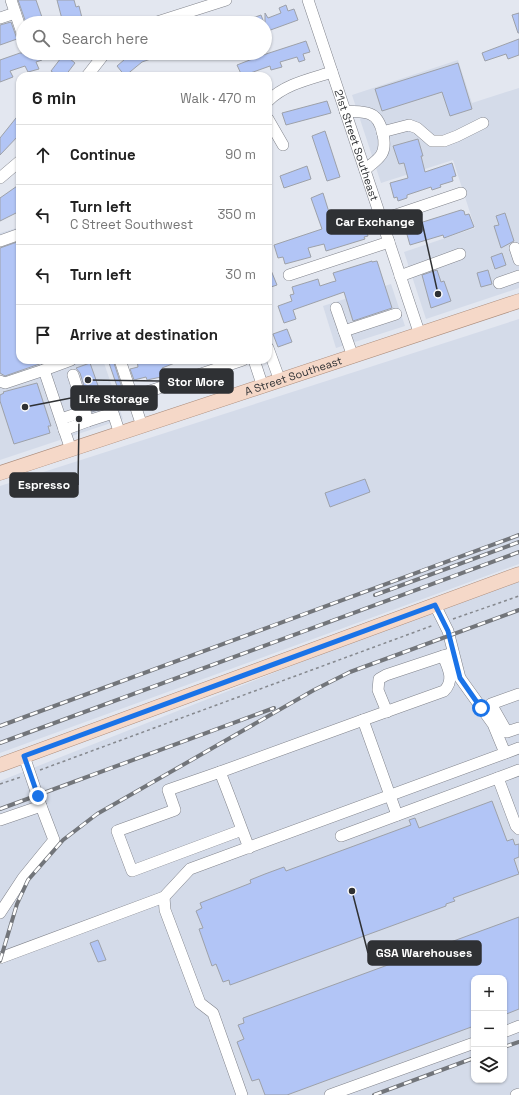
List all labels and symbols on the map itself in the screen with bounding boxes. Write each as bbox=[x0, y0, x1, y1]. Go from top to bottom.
street label: 21st Street Southeast bbox=[331, 87, 382, 203]
callout: Car Exchange bbox=[327, 210, 422, 234]
text: Car Exchange bbox=[335, 214, 415, 230]
street label: A Street Southeast bbox=[243, 353, 344, 398]
callout: Stor More bbox=[160, 369, 233, 393]
text: Stor More bbox=[167, 374, 225, 390]
callout: Life Storage bbox=[71, 386, 157, 410]
text: Life Storage bbox=[79, 391, 149, 407]
callout: Espresso bbox=[10, 473, 78, 497]
text: Espresso bbox=[18, 477, 70, 493]
route start bbox=[472, 699, 490, 717]
route end bbox=[29, 787, 47, 805]
callout: GSA Warehouses bbox=[368, 941, 481, 965]
text: GSA Warehouses bbox=[376, 945, 472, 961]

